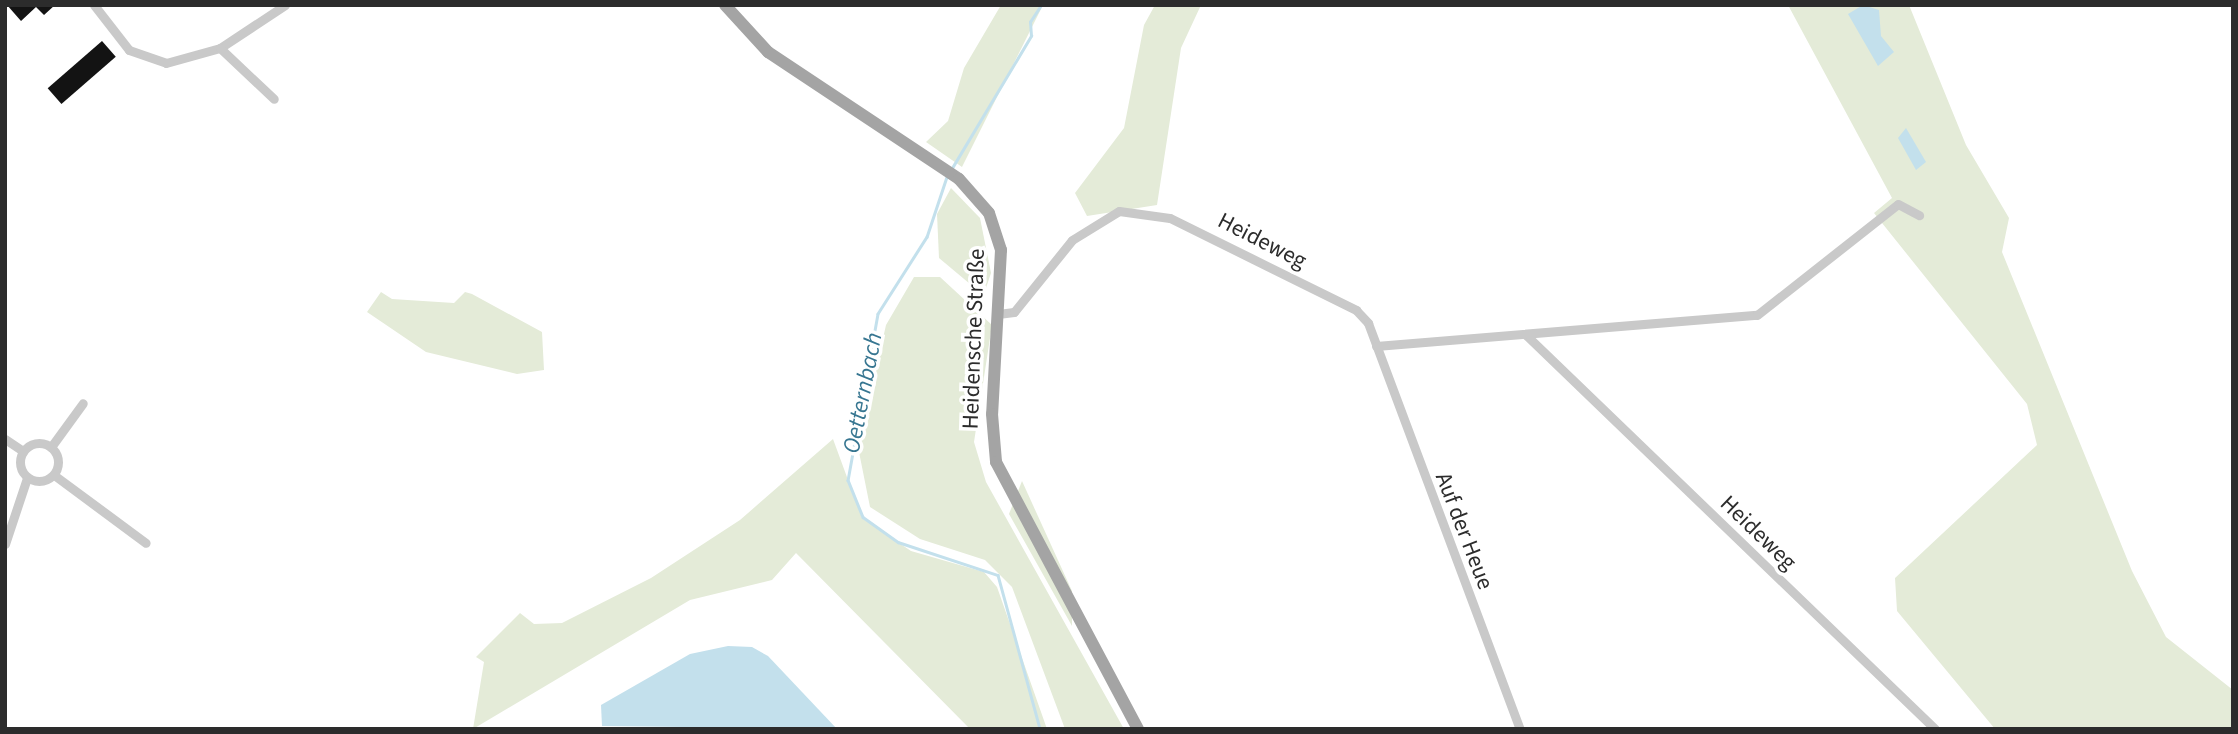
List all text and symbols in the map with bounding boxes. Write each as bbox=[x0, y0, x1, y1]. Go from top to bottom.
street label: Heideweg bbox=[1213, 207, 1311, 275]
street label: Heidensche Straße bbox=[957, 248, 991, 430]
water label: Oetternbach bbox=[837, 330, 889, 456]
street label: Auf der Heue bbox=[1429, 469, 1499, 593]
street label: Heideweg bbox=[1714, 490, 1802, 576]

